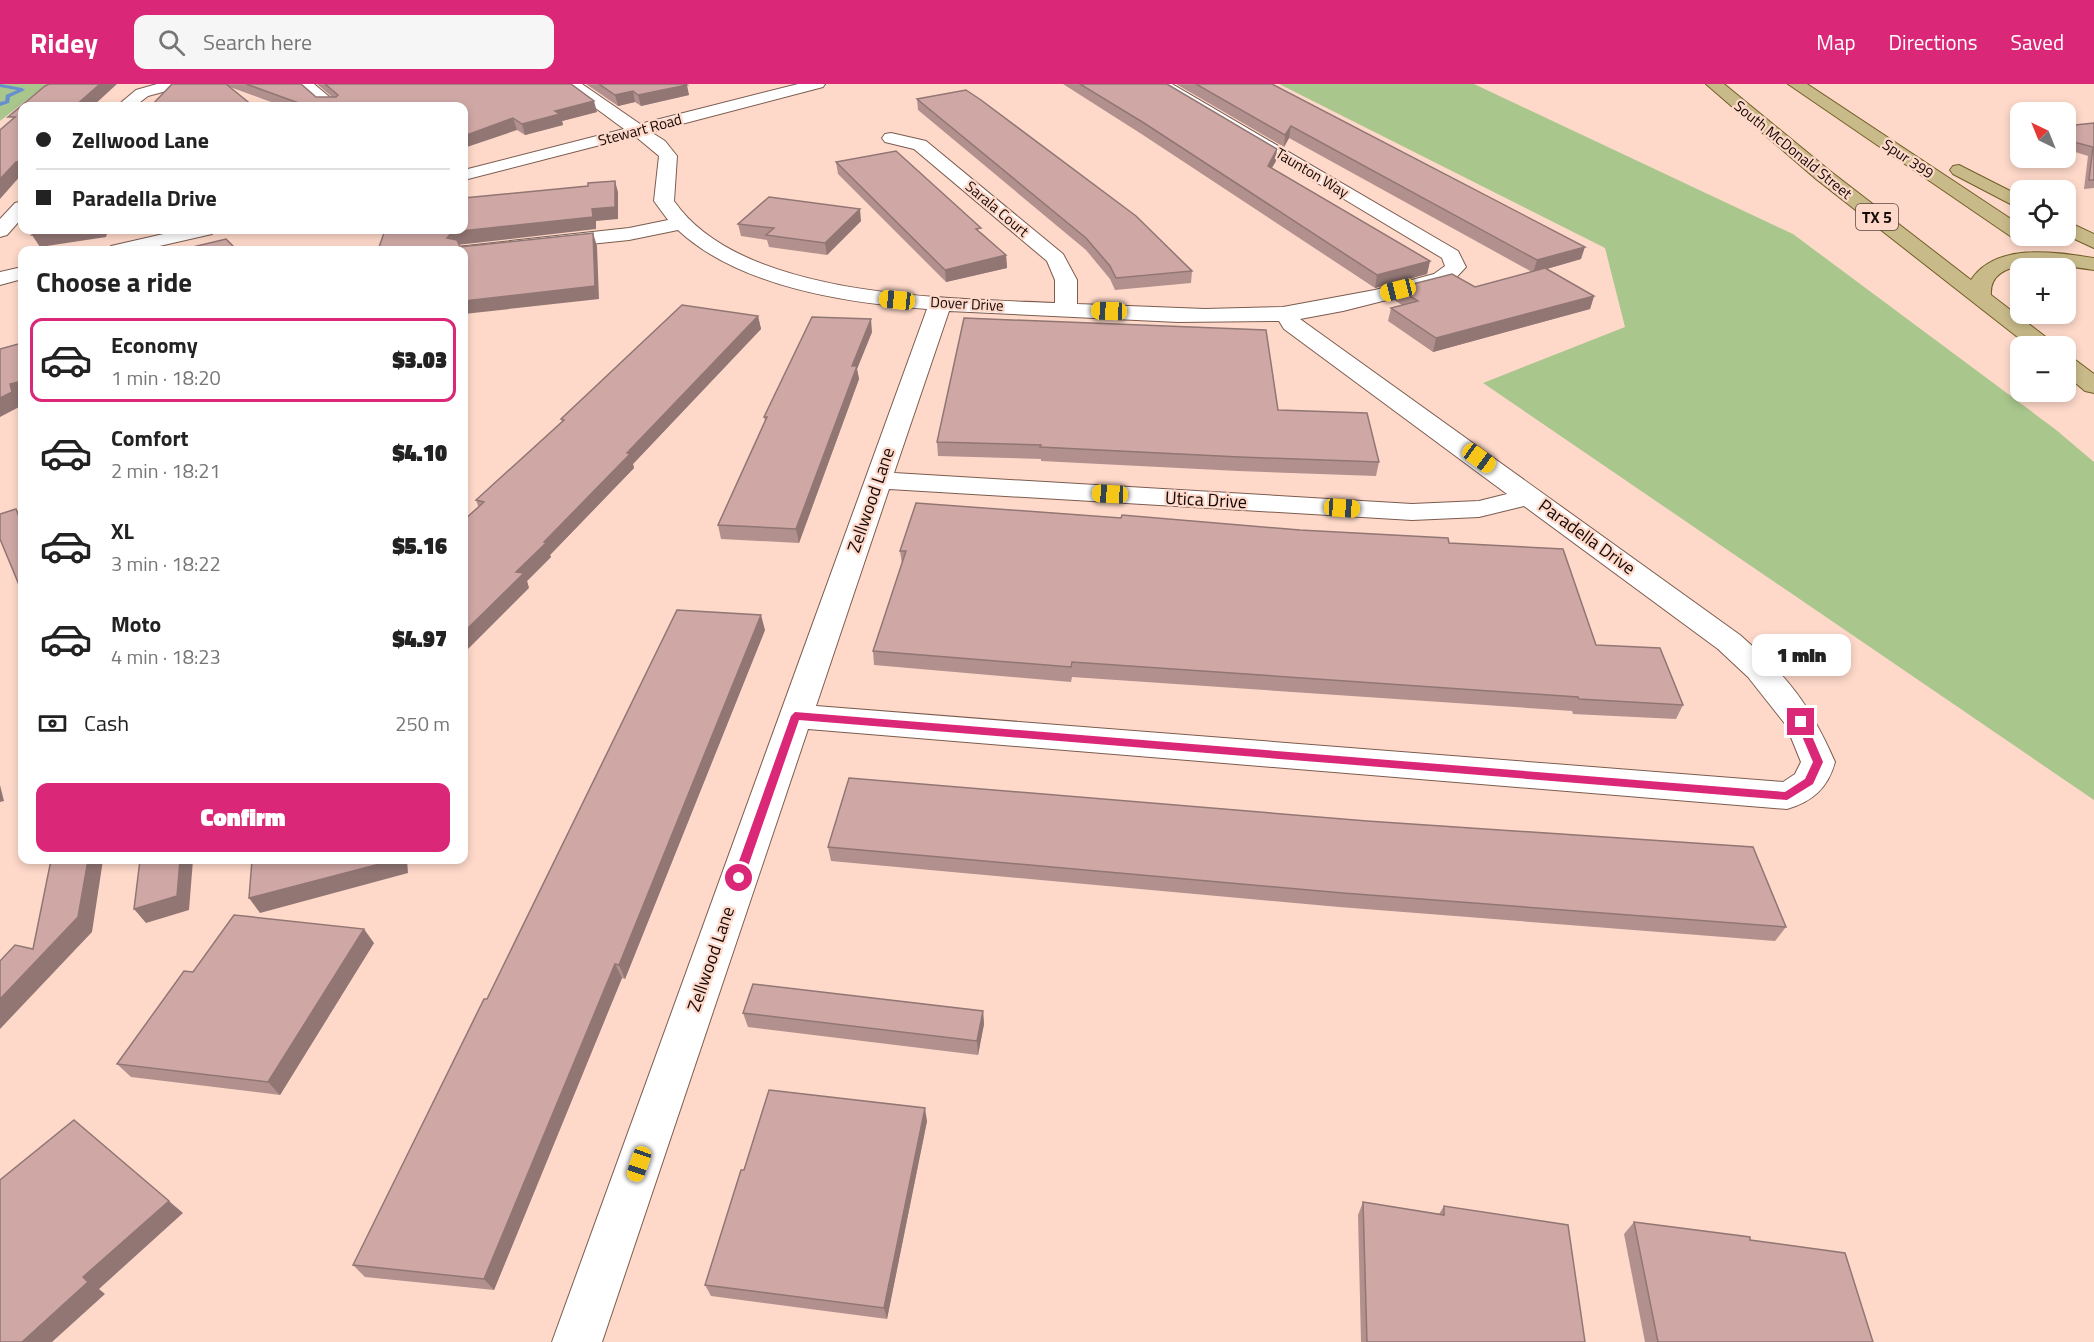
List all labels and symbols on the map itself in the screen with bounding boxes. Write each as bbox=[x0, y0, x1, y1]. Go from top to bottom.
street label: South McDonald Street bbox=[1729, 95, 1858, 205]
north arrow bbox=[2010, 102, 2076, 168]
street label: Stewart Road bbox=[595, 107, 684, 152]
street label: Spur 399 bbox=[1878, 133, 1939, 184]
street label: Taunton Way bbox=[1271, 142, 1353, 204]
street label: Sarala Court bbox=[960, 175, 1035, 243]
road number: TX 5 bbox=[1856, 204, 1898, 230]
car bbox=[1378, 277, 1418, 303]
car bbox=[878, 289, 916, 311]
street label: Dover Drive bbox=[930, 290, 1004, 317]
car bbox=[1091, 301, 1127, 321]
car bbox=[1459, 440, 1499, 476]
street label: Zellwood Lane bbox=[840, 444, 901, 556]
car bbox=[1092, 484, 1128, 504]
street label: Utica Drive bbox=[1164, 484, 1248, 515]
street label: Paradella Drive bbox=[1533, 492, 1641, 581]
car bbox=[1323, 498, 1361, 518]
callout: 1 min bbox=[1752, 635, 1850, 677]
route end bbox=[1787, 708, 1814, 735]
route start bbox=[725, 864, 752, 891]
street label: Zellwood Lane bbox=[680, 903, 741, 1015]
car bbox=[625, 1144, 653, 1184]

